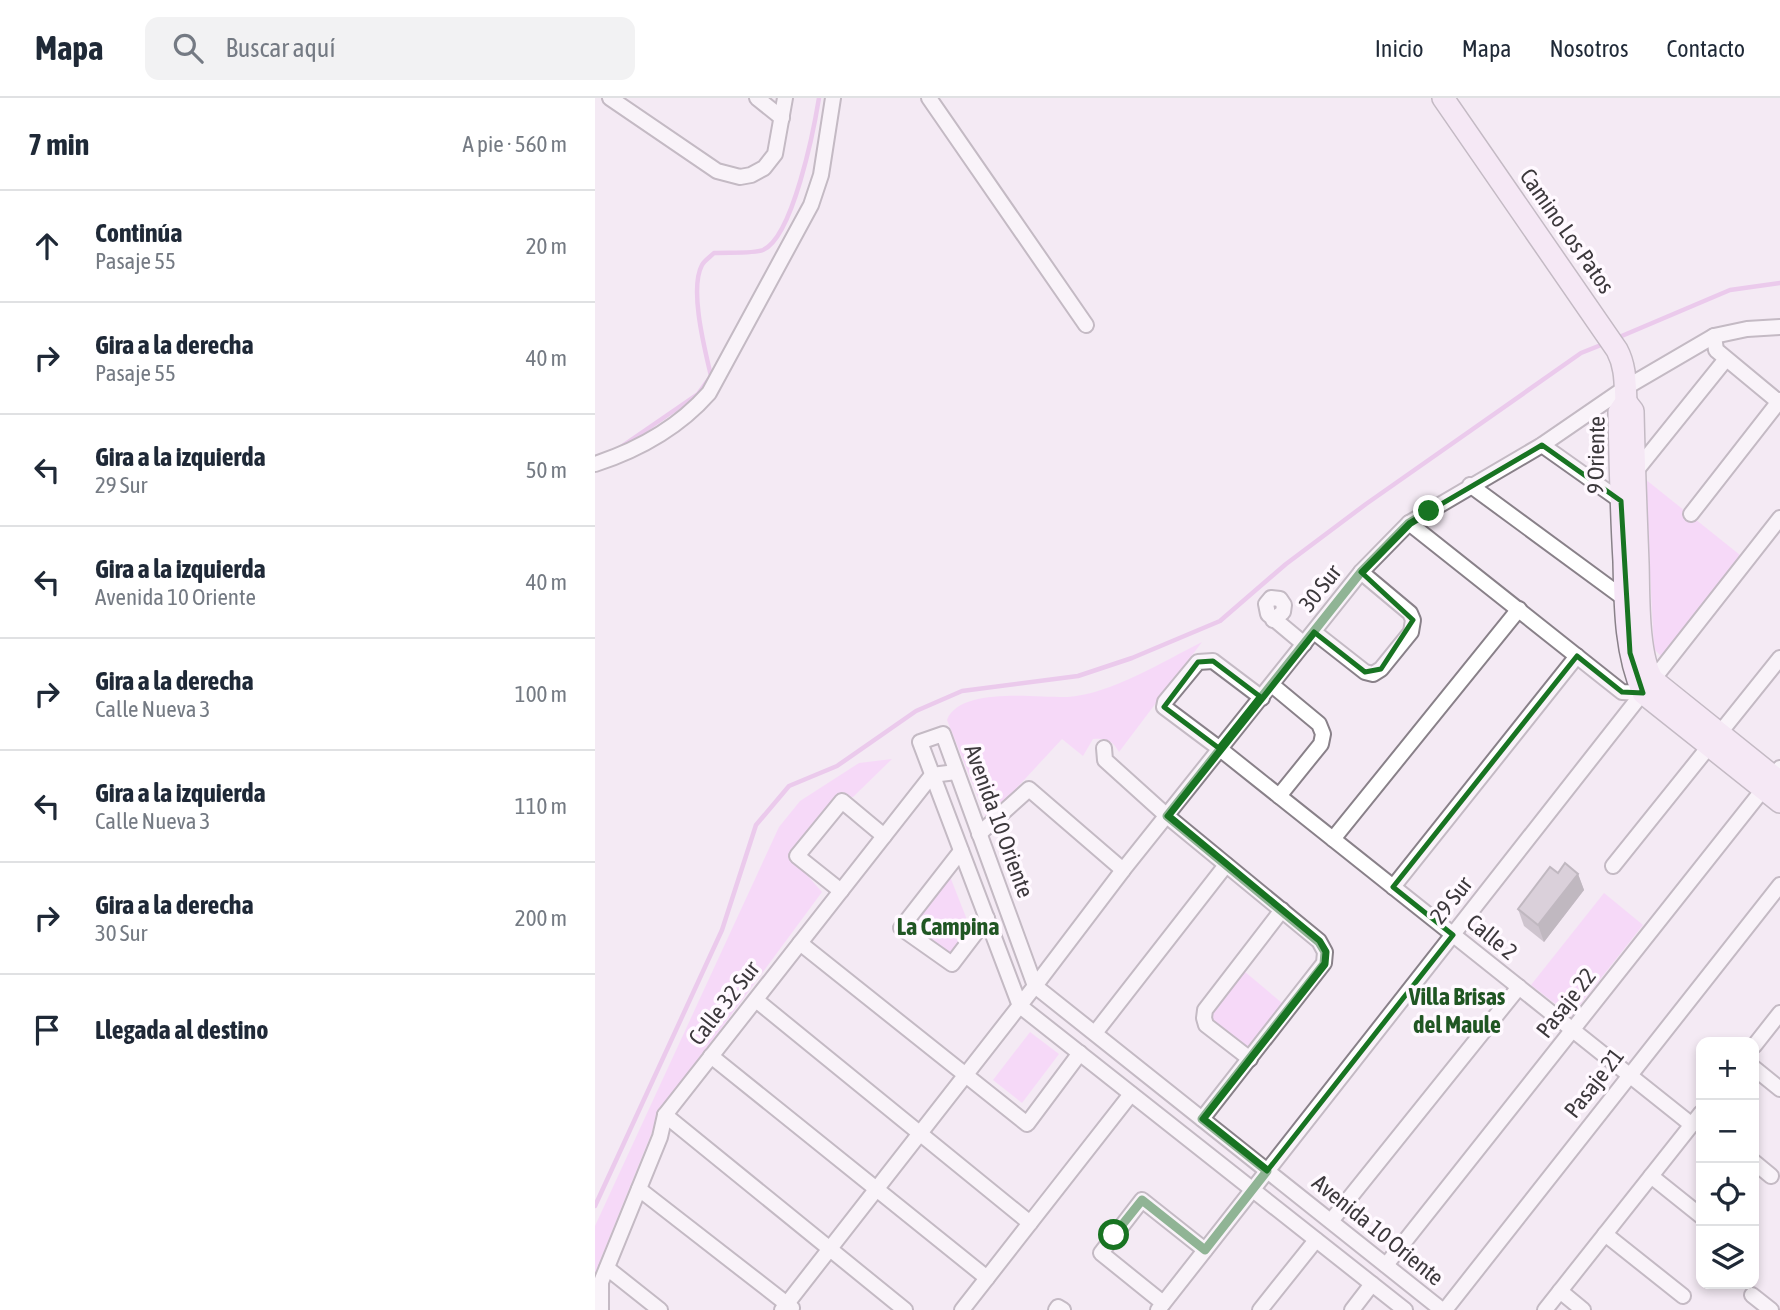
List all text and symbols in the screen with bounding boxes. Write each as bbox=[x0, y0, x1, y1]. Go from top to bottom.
search box bbox=[145, 17, 635, 80]
text: Mapa bbox=[35, 29, 103, 67]
icon: search bbox=[169, 29, 207, 67]
text: Buscar aquí bbox=[225, 33, 335, 63]
text: Inicio bbox=[1375, 35, 1424, 62]
text: Mapa bbox=[1462, 35, 1511, 62]
text: Nosotros bbox=[1549, 35, 1628, 62]
text: Contacto bbox=[1666, 35, 1745, 62]
text: 7 min bbox=[28, 127, 89, 161]
text: A pie · 560 m bbox=[463, 131, 567, 157]
street label: Camino Los Patos bbox=[1515, 164, 1619, 298]
text: Continúa bbox=[95, 218, 182, 248]
icon: ahead bbox=[28, 227, 66, 265]
text: 20 m bbox=[526, 233, 567, 259]
text: Pasaje 55 bbox=[95, 248, 176, 274]
text: Gira a la derecha bbox=[95, 330, 254, 360]
icon: right bbox=[28, 339, 66, 377]
text: 40 m bbox=[526, 345, 567, 371]
text: Pasaje 55 bbox=[95, 360, 176, 386]
street label: 9 Oriente bbox=[1582, 416, 1610, 494]
text: Gira a la izquierda bbox=[95, 442, 266, 472]
icon: left bbox=[28, 451, 66, 489]
text: 50 m bbox=[526, 457, 567, 483]
text: 29 Sur bbox=[95, 472, 147, 498]
route end bbox=[1413, 495, 1444, 526]
text: Gira a la izquierda bbox=[95, 554, 266, 584]
street label: 30 Sur bbox=[1294, 558, 1347, 617]
icon: left bbox=[28, 563, 66, 601]
text: 40 m bbox=[526, 569, 567, 595]
text: Avenida 10 Oriente bbox=[95, 584, 256, 610]
text: Gira a la derecha bbox=[95, 666, 254, 696]
icon: right bbox=[28, 675, 66, 713]
text: 100 m bbox=[515, 681, 567, 707]
text: Calle Nueva 3 bbox=[95, 696, 210, 722]
street label: Avenida 10 Oriente bbox=[959, 741, 1039, 901]
text: Gira a la izquierda bbox=[95, 778, 266, 808]
icon: left bbox=[28, 787, 66, 825]
text: 110 m bbox=[515, 793, 567, 819]
text: Calle Nueva 3 bbox=[95, 808, 210, 834]
street label: 29 Sur bbox=[1425, 870, 1478, 929]
text: Gira a la derecha bbox=[95, 890, 254, 920]
icon: right bbox=[28, 899, 66, 937]
text: 200 m bbox=[515, 905, 567, 931]
street label: Calle 2 bbox=[1462, 909, 1522, 965]
district label: La Campina bbox=[897, 913, 999, 940]
text: 30 Sur bbox=[95, 920, 147, 946]
street label: Calle 32 Sur bbox=[683, 955, 765, 1050]
street label: Pasaje 22 bbox=[1531, 963, 1601, 1043]
district label: Villa Brisas del Maule bbox=[1408, 983, 1506, 1038]
icon: arrive bbox=[28, 1011, 66, 1049]
text: Llegada al destino bbox=[95, 1015, 268, 1045]
map controls bbox=[1696, 1037, 1759, 1289]
button: + bbox=[1696, 1037, 1759, 1100]
street label: Pasaje 21 bbox=[1559, 1043, 1629, 1123]
button: − bbox=[1696, 1100, 1759, 1163]
button: locate bbox=[1696, 1163, 1759, 1226]
street label: Avenida 10 Oriente bbox=[1307, 1169, 1449, 1291]
route start bbox=[1098, 1219, 1129, 1250]
button: layers bbox=[1696, 1226, 1759, 1289]

